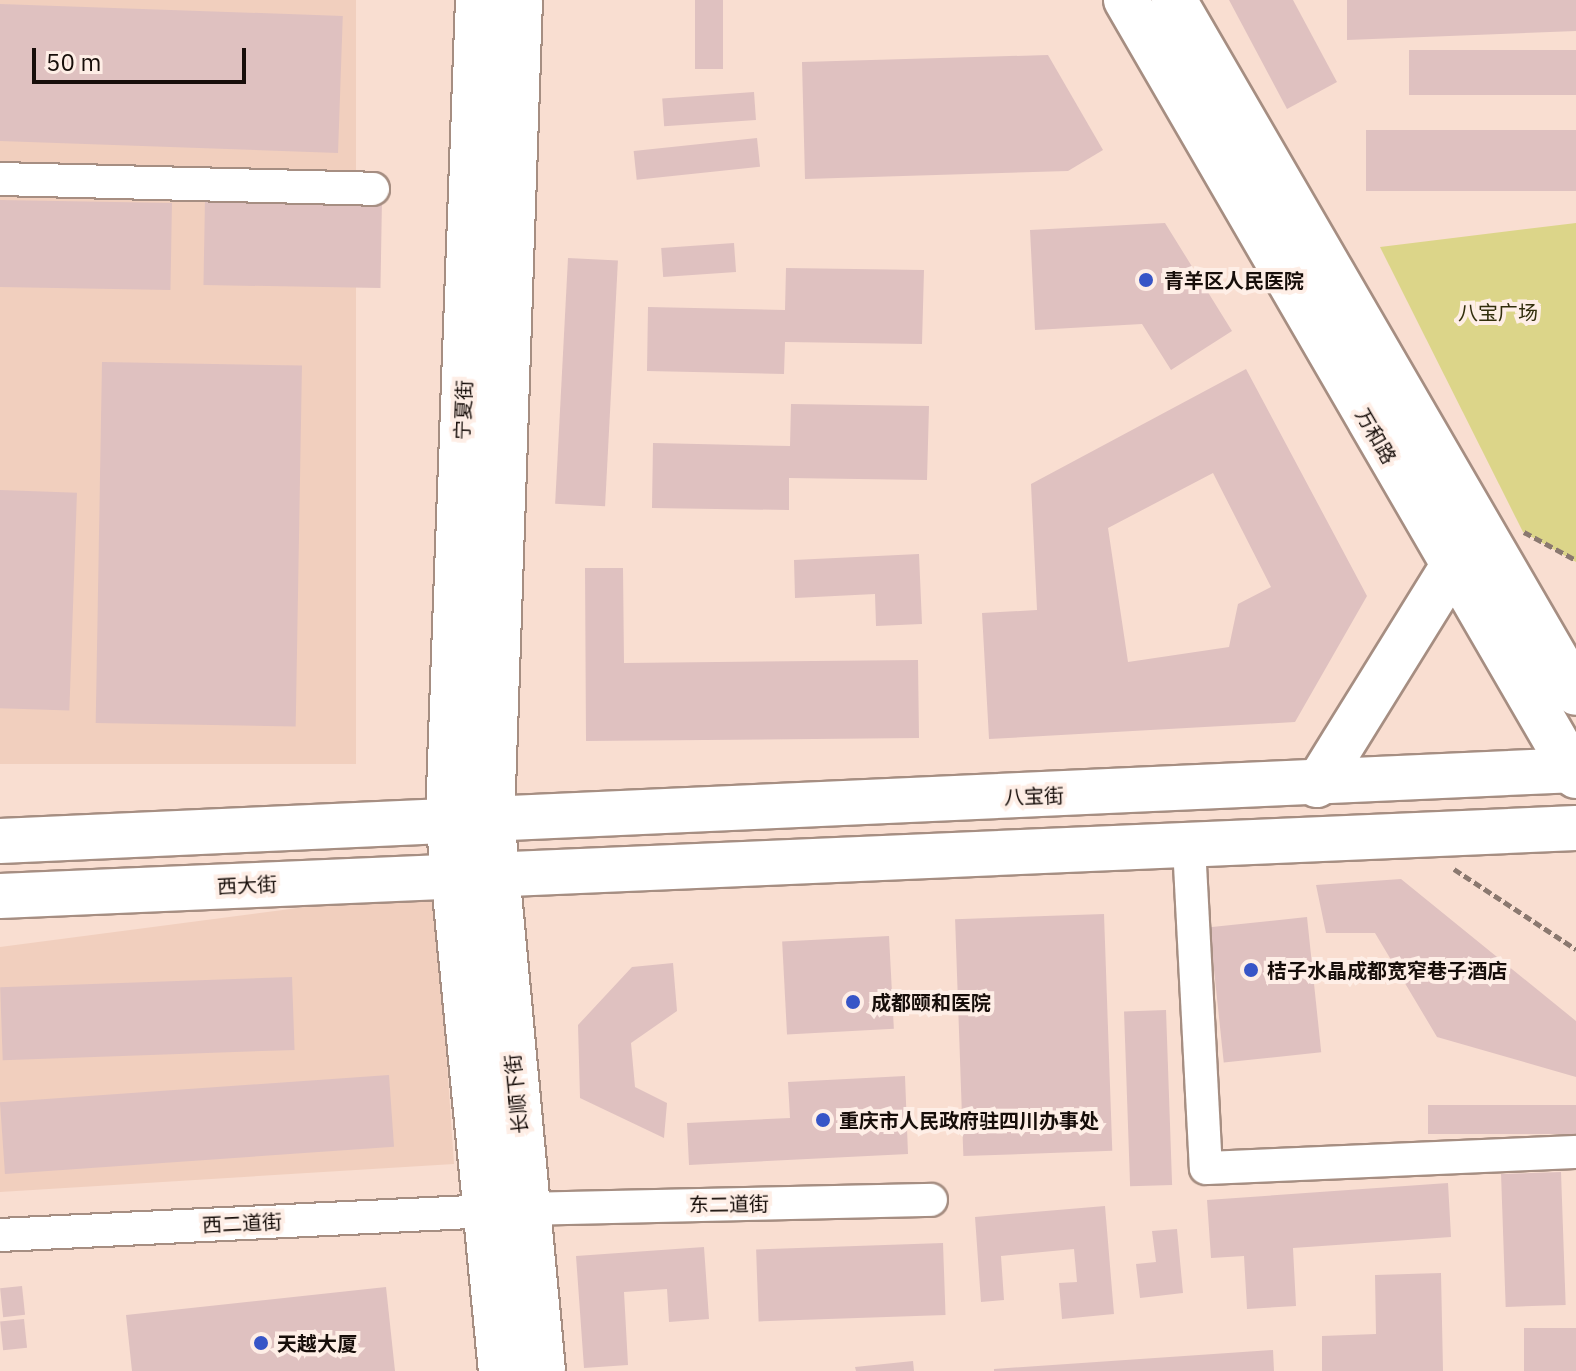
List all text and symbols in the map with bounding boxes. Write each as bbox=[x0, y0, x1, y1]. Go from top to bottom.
scale bar bbox=[36, 32, 250, 82]
text: 50 m bbox=[46, 46, 101, 78]
place label: 青羊区人民医院 bbox=[1164, 268, 1304, 292]
marker: 青羊区人民医院 bbox=[1135, 269, 1157, 291]
park label: 八宝广场 bbox=[1458, 300, 1538, 324]
street label: 宁夏街 bbox=[450, 380, 476, 440]
street label: 万和路 bbox=[1351, 404, 1401, 468]
street label: 八宝街 bbox=[1004, 783, 1064, 809]
street label: 西大街 bbox=[216, 871, 278, 899]
place label: 桔子水晶成都宽窄巷子酒店 bbox=[1267, 958, 1507, 982]
marker: 桔子水晶成都宽窄巷子酒店 bbox=[1242, 961, 1260, 979]
place label: 成都颐和医院 bbox=[871, 990, 991, 1014]
marker: 成都颐和医院 bbox=[842, 991, 864, 1013]
street label: 长顺下街 bbox=[500, 1053, 532, 1135]
place label: 重庆市人民政府驻四川办事处 bbox=[839, 1108, 1099, 1132]
marker: 重庆市人民政府驻四川办事处 bbox=[814, 1111, 832, 1129]
street label: 东二道街 bbox=[689, 1191, 769, 1217]
street label: 西二道街 bbox=[201, 1209, 283, 1237]
place label: 天越大厦 bbox=[277, 1331, 357, 1355]
marker: 天越大厦 bbox=[252, 1334, 270, 1352]

